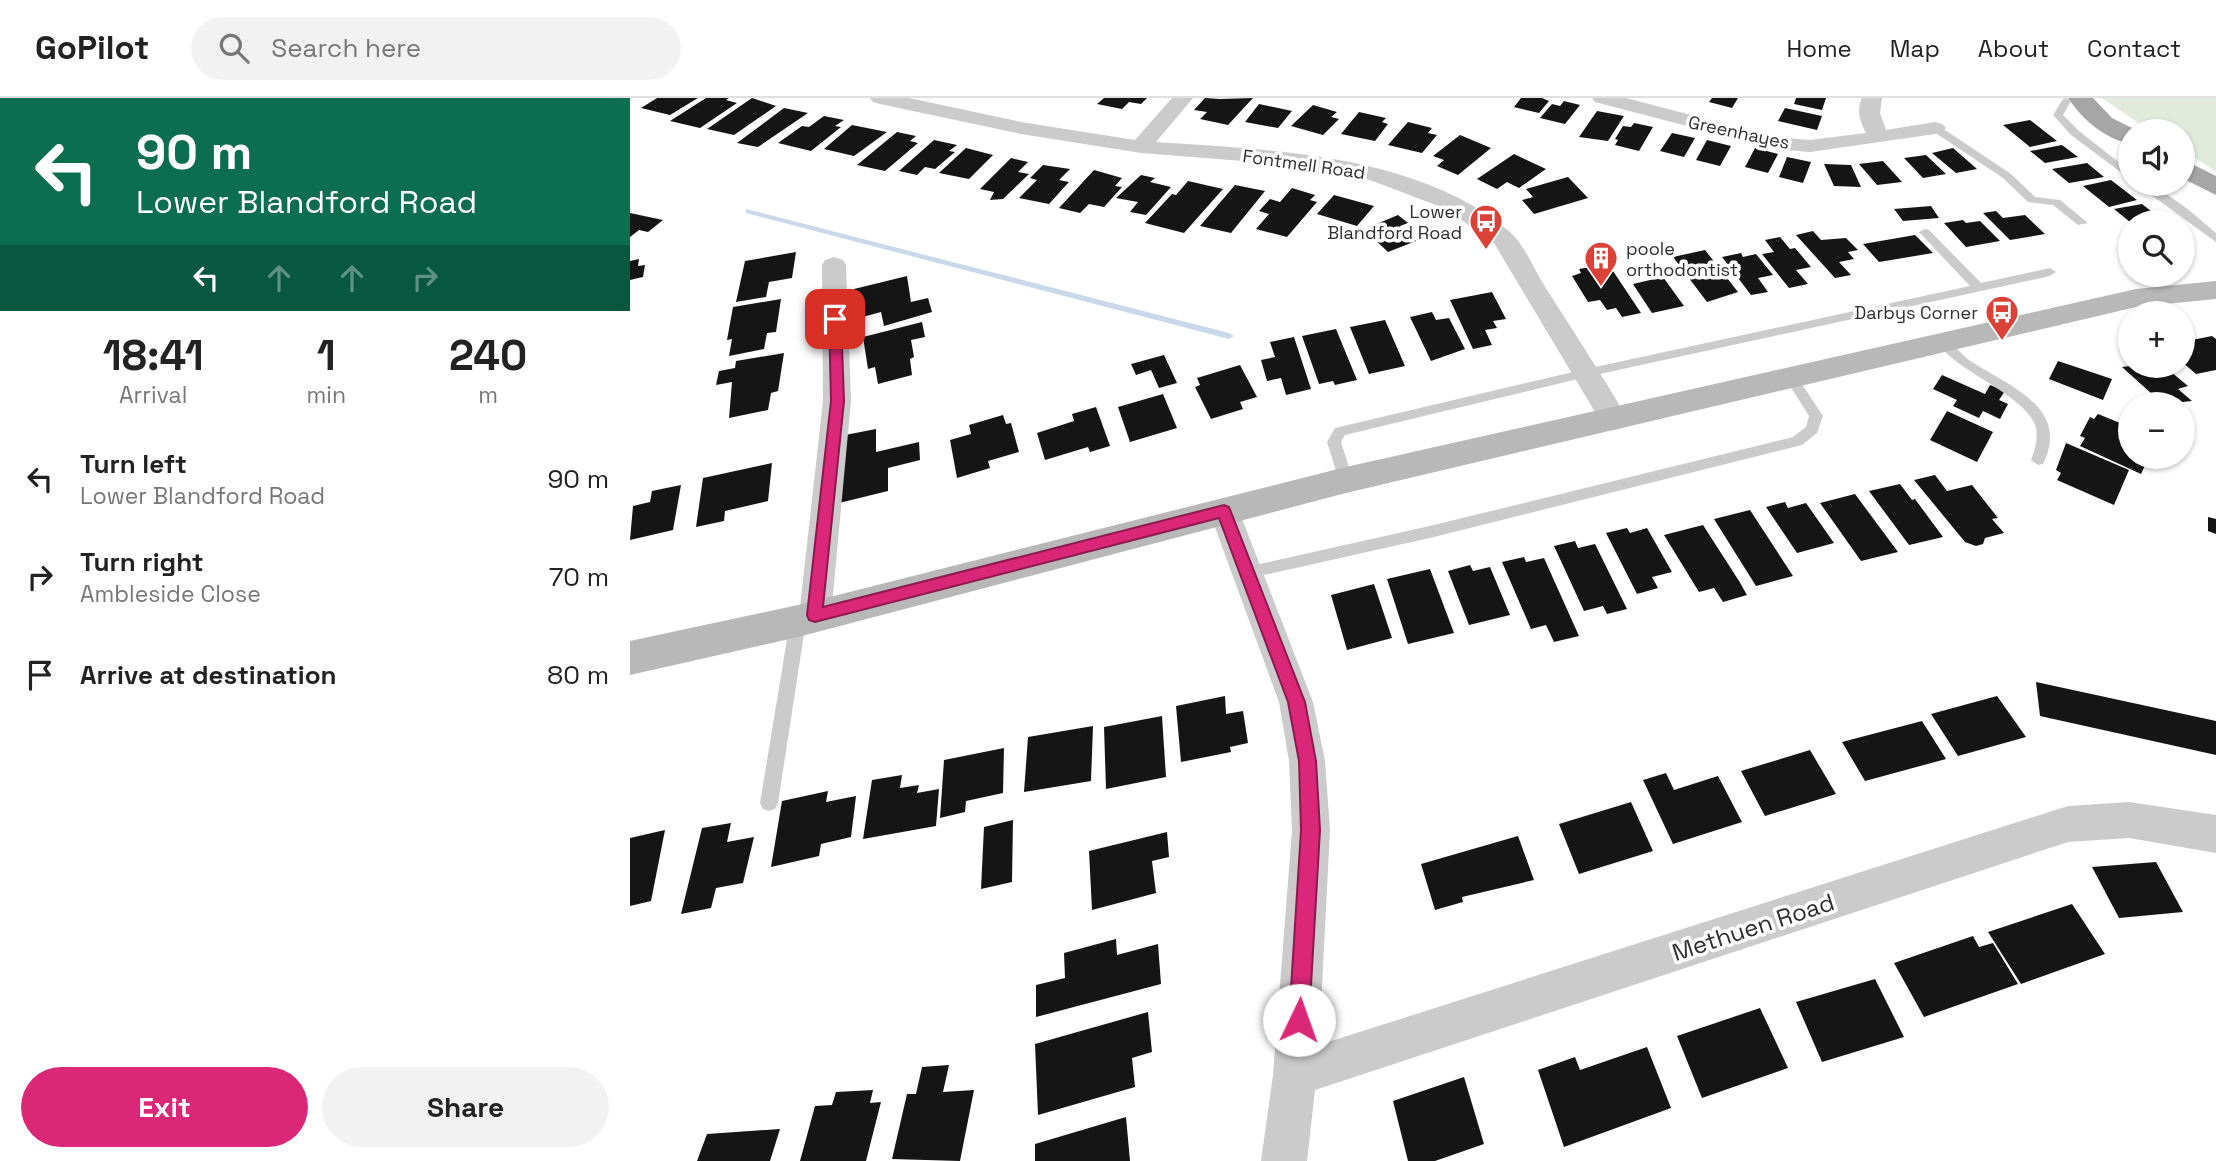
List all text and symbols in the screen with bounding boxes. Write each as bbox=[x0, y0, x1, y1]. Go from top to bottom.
search box bbox=[191, 17, 681, 80]
text: GoPilot bbox=[35, 27, 149, 69]
icon: search bbox=[215, 29, 253, 67]
text: Search here bbox=[271, 31, 421, 65]
text: Home bbox=[1786, 33, 1852, 64]
text: Map bbox=[1890, 33, 1940, 64]
text: About bbox=[1978, 33, 2049, 64]
text: Contact bbox=[2087, 33, 2181, 64]
street label: Greenhayes bbox=[1686, 110, 1792, 154]
map controls bbox=[2118, 119, 2195, 469]
button: sound bbox=[2118, 119, 2195, 196]
text: 90 m bbox=[136, 121, 252, 183]
icon: left bbox=[21, 126, 112, 217]
street label: Fontmell Road bbox=[1241, 144, 1367, 184]
text: Lower Blandford Road bbox=[136, 182, 477, 222]
place label: Lower Blandford Road bbox=[1327, 200, 1462, 244]
bus stop icon: Lower Blandford Road bbox=[1467, 202, 1505, 251]
button: search bbox=[2118, 210, 2195, 287]
place label: poole orthodontist bbox=[1626, 237, 1738, 281]
building icon: poole orthodontist bbox=[1582, 239, 1620, 288]
icon: left bbox=[187, 259, 225, 297]
icon: ahead bbox=[260, 259, 298, 297]
icon: ahead bbox=[333, 259, 371, 297]
icon: right bbox=[406, 259, 444, 297]
pin bbox=[805, 289, 865, 349]
bus stop icon: Darbys Corner bbox=[1983, 293, 2021, 342]
icon: arrive bbox=[816, 300, 854, 338]
place label: Darbys Corner bbox=[1854, 301, 1978, 324]
button: + bbox=[2118, 301, 2195, 378]
text: 18:41 bbox=[103, 329, 204, 382]
text: 1 bbox=[317, 329, 336, 382]
text: 240 bbox=[449, 329, 527, 382]
text: Arrival bbox=[119, 380, 187, 410]
text: min bbox=[307, 380, 346, 410]
text: m bbox=[478, 380, 498, 410]
button: − bbox=[2118, 392, 2195, 469]
text: Turn left bbox=[80, 447, 187, 481]
icon: left bbox=[21, 460, 59, 498]
text: 90 m bbox=[547, 462, 609, 496]
text: Lower Blandford Road bbox=[80, 481, 325, 511]
text: Turn right bbox=[80, 545, 204, 579]
icon: right bbox=[21, 558, 59, 596]
text: 70 m bbox=[549, 560, 609, 594]
text: Ambleside Close bbox=[80, 579, 261, 609]
icon: arrive bbox=[21, 656, 59, 694]
text: Arrive at destination bbox=[80, 658, 337, 692]
text: 80 m bbox=[547, 658, 609, 692]
street label: Methuen Road bbox=[1668, 886, 1838, 968]
position arrow bbox=[1262, 983, 1336, 1057]
button: Exit bbox=[21, 1067, 308, 1147]
button: Share bbox=[322, 1067, 609, 1147]

